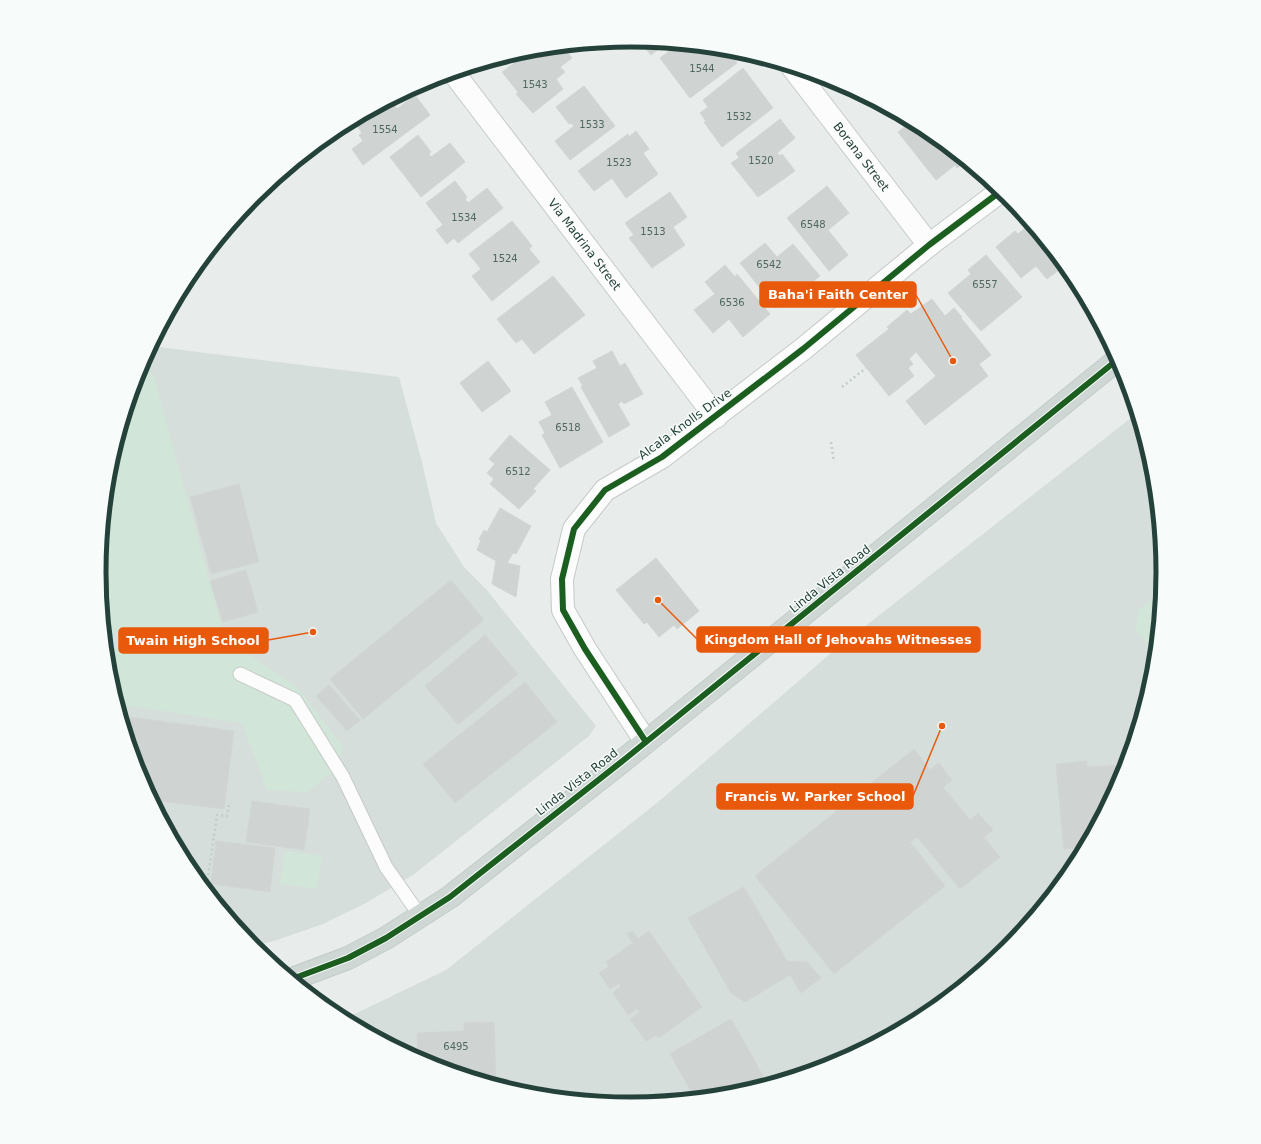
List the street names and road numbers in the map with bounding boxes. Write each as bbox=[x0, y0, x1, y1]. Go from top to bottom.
street label: Borana Street bbox=[830, 120, 892, 194]
street label: Via Madrina Street bbox=[545, 196, 624, 293]
street label: Alcala Knolls Drive bbox=[636, 386, 734, 462]
street label: Linda Vista Road bbox=[787, 542, 873, 616]
street label: Linda Vista Road bbox=[533, 746, 621, 818]

